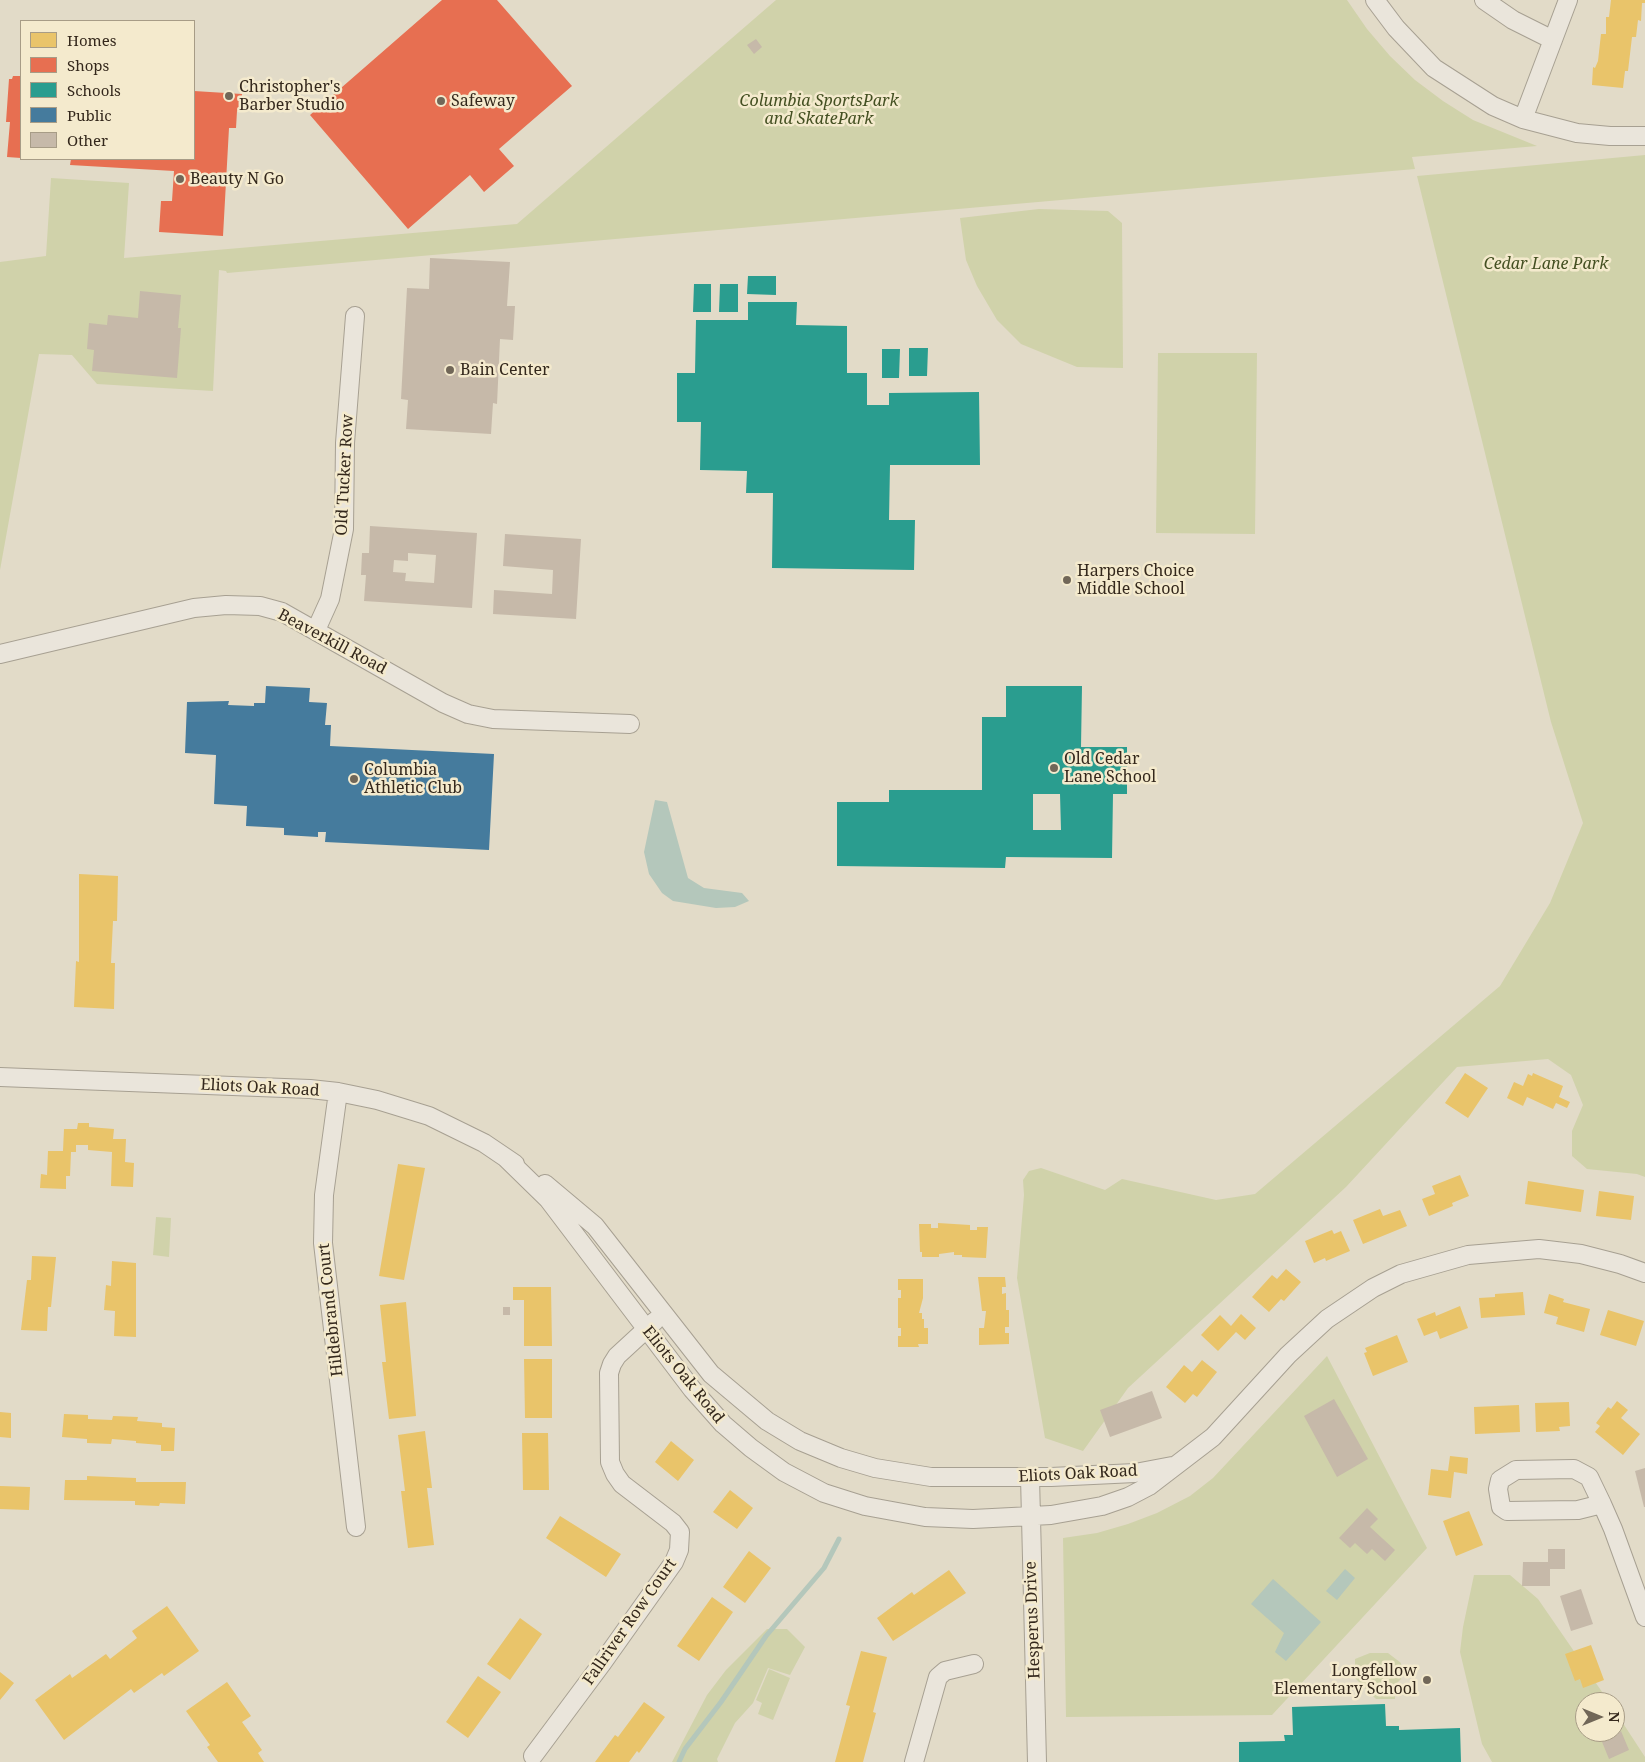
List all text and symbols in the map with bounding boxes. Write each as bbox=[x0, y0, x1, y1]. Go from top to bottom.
legend bbox=[20, 20, 195, 160]
text: Homes bbox=[67, 30, 117, 50]
text: Shops bbox=[67, 55, 109, 75]
place label: Christopher's Barber Studio bbox=[239, 77, 345, 115]
text: Schools bbox=[67, 80, 121, 100]
marker: Christopher's Barber Studio bbox=[223, 90, 235, 102]
place label: Safeway bbox=[451, 91, 515, 111]
park label: Columbia SportsPark and SkatePark bbox=[740, 91, 898, 129]
marker: Safeway bbox=[435, 95, 447, 107]
text: Public bbox=[67, 105, 112, 125]
text: Other bbox=[67, 130, 108, 150]
place label: Beauty N Go bbox=[190, 169, 284, 189]
marker: Beauty N Go bbox=[174, 173, 186, 185]
park label: Cedar Lane Park bbox=[1484, 254, 1608, 274]
place label: Bain Center bbox=[460, 360, 550, 380]
marker: Bain Center bbox=[444, 364, 456, 376]
street label: Old Tucker Row bbox=[332, 414, 358, 536]
place label: Harpers Choice Middle School bbox=[1077, 561, 1194, 599]
marker: Harpers Choice Middle School bbox=[1061, 574, 1073, 586]
street label: Beaverkill Road bbox=[274, 605, 390, 679]
place label: Old Cedar Lane School bbox=[1064, 749, 1156, 787]
place label: Columbia Athletic Club bbox=[364, 760, 462, 798]
marker: Old Cedar Lane School bbox=[1048, 762, 1060, 774]
marker: Columbia Athletic Club bbox=[348, 773, 360, 785]
street label: Eliots Oak Road bbox=[200, 1075, 320, 1101]
street label: Hildebrand Court bbox=[314, 1242, 348, 1378]
street label: Eliots Oak Road bbox=[638, 1323, 728, 1427]
street label: Eliots Oak Road bbox=[1018, 1461, 1138, 1487]
street label: Fallriver Row Court bbox=[579, 1555, 681, 1689]
street label: Hesperus Drive bbox=[1021, 1561, 1045, 1679]
place label: Longfellow Elementary School bbox=[1274, 1661, 1417, 1699]
marker: Longfellow Elementary School bbox=[1421, 1674, 1433, 1686]
north arrow bbox=[1575, 1692, 1625, 1742]
text: N bbox=[1605, 1711, 1624, 1723]

